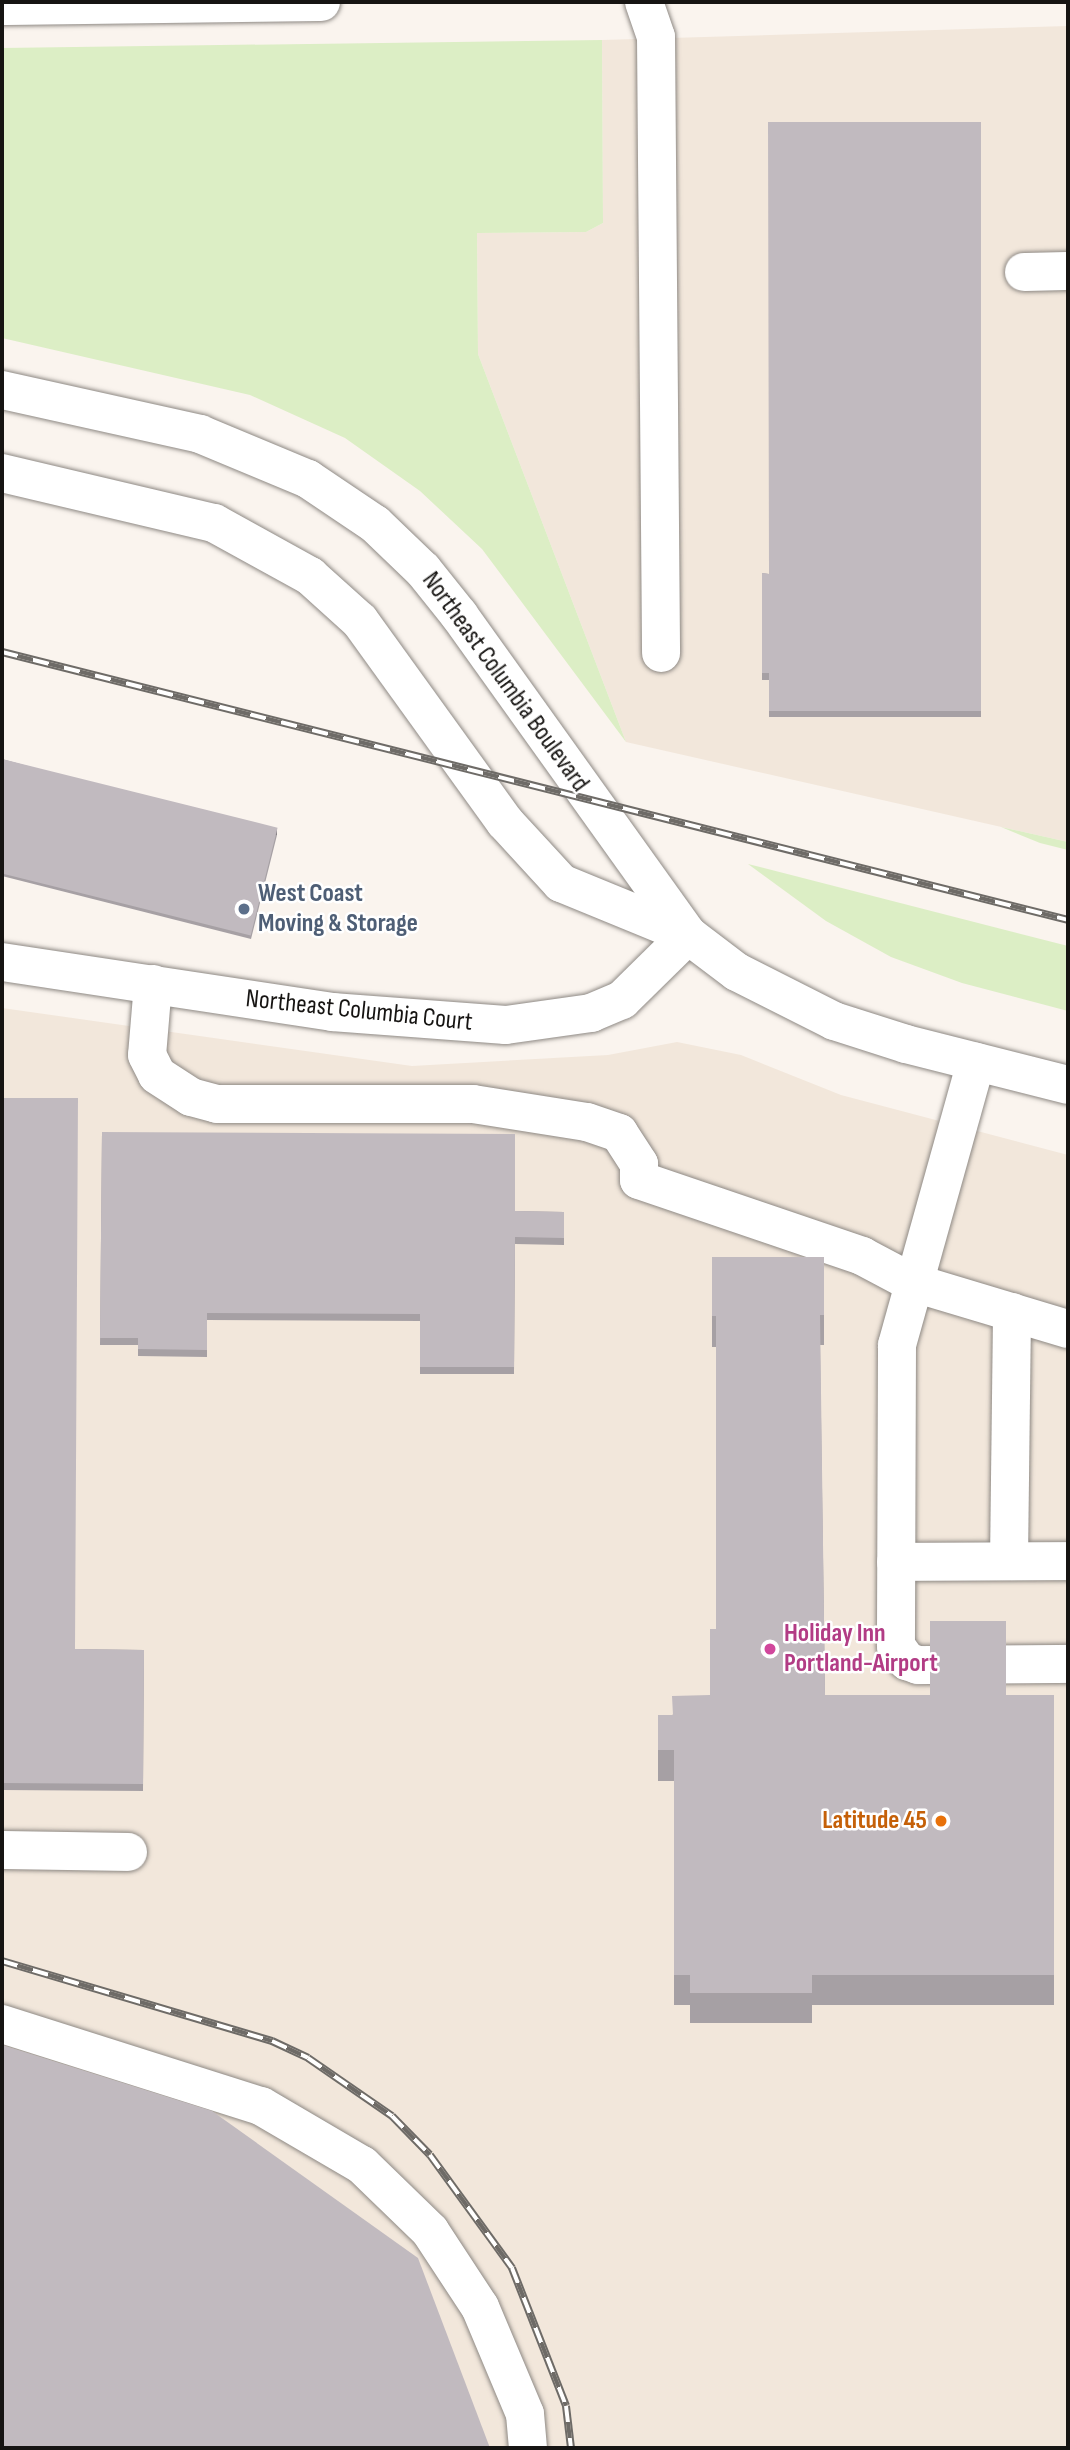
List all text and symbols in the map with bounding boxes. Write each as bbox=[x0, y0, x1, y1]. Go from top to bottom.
street label: Northeast Columbia Boulevard bbox=[415, 566, 595, 798]
place label: West Coast Moving & Storage bbox=[258, 878, 418, 940]
marker: West Coast Moving & Storage bbox=[236, 901, 252, 917]
street label: Northeast Columbia Court bbox=[244, 984, 474, 1038]
place label: Holiday Inn Portland-Airport bbox=[784, 1618, 938, 1680]
marker: Holiday Inn Portland-Airport bbox=[762, 1641, 778, 1657]
place label: Latitude 45 bbox=[822, 1805, 927, 1837]
marker: Latitude 45 bbox=[933, 1813, 949, 1829]

